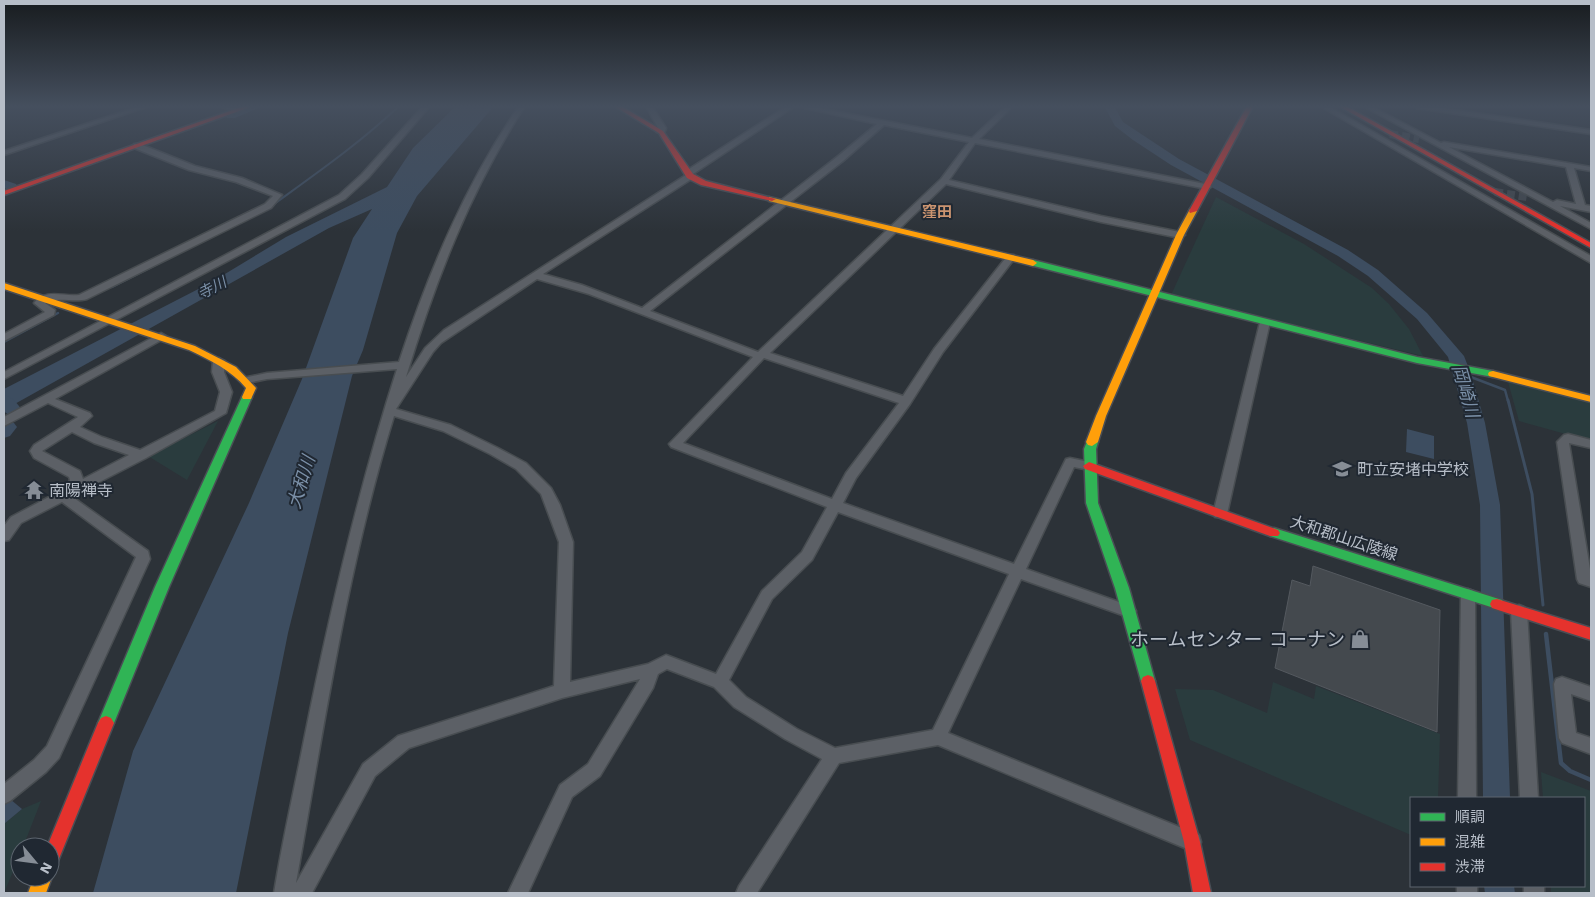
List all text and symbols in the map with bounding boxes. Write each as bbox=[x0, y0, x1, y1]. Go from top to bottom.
district label: 窪田 bbox=[922, 203, 952, 221]
water label: 寺川 bbox=[195, 272, 231, 303]
water label: 岡崎川 bbox=[1448, 362, 1484, 422]
water label: 大和川 bbox=[283, 451, 320, 511]
school or university icon: 町立安堵中学校 bbox=[1331, 458, 1353, 480]
place label: 町立安堵中学校 bbox=[1357, 460, 1469, 479]
temple icon: 南陽禅寺 bbox=[23, 479, 45, 501]
place label: 南陽禅寺 bbox=[49, 481, 113, 500]
street label: 大和郡山広陵線 bbox=[1288, 512, 1400, 564]
place label: ホームセンター コーナン bbox=[1130, 628, 1345, 651]
shop icon: ホームセンター コーナン bbox=[1349, 628, 1371, 650]
legend bbox=[1410, 797, 1585, 887]
text: 順調 bbox=[1455, 808, 1485, 826]
text: 混雑 bbox=[1455, 833, 1485, 851]
north arrow bbox=[10, 837, 60, 887]
text: 渋滞 bbox=[1455, 858, 1485, 876]
text: N bbox=[37, 860, 56, 877]

